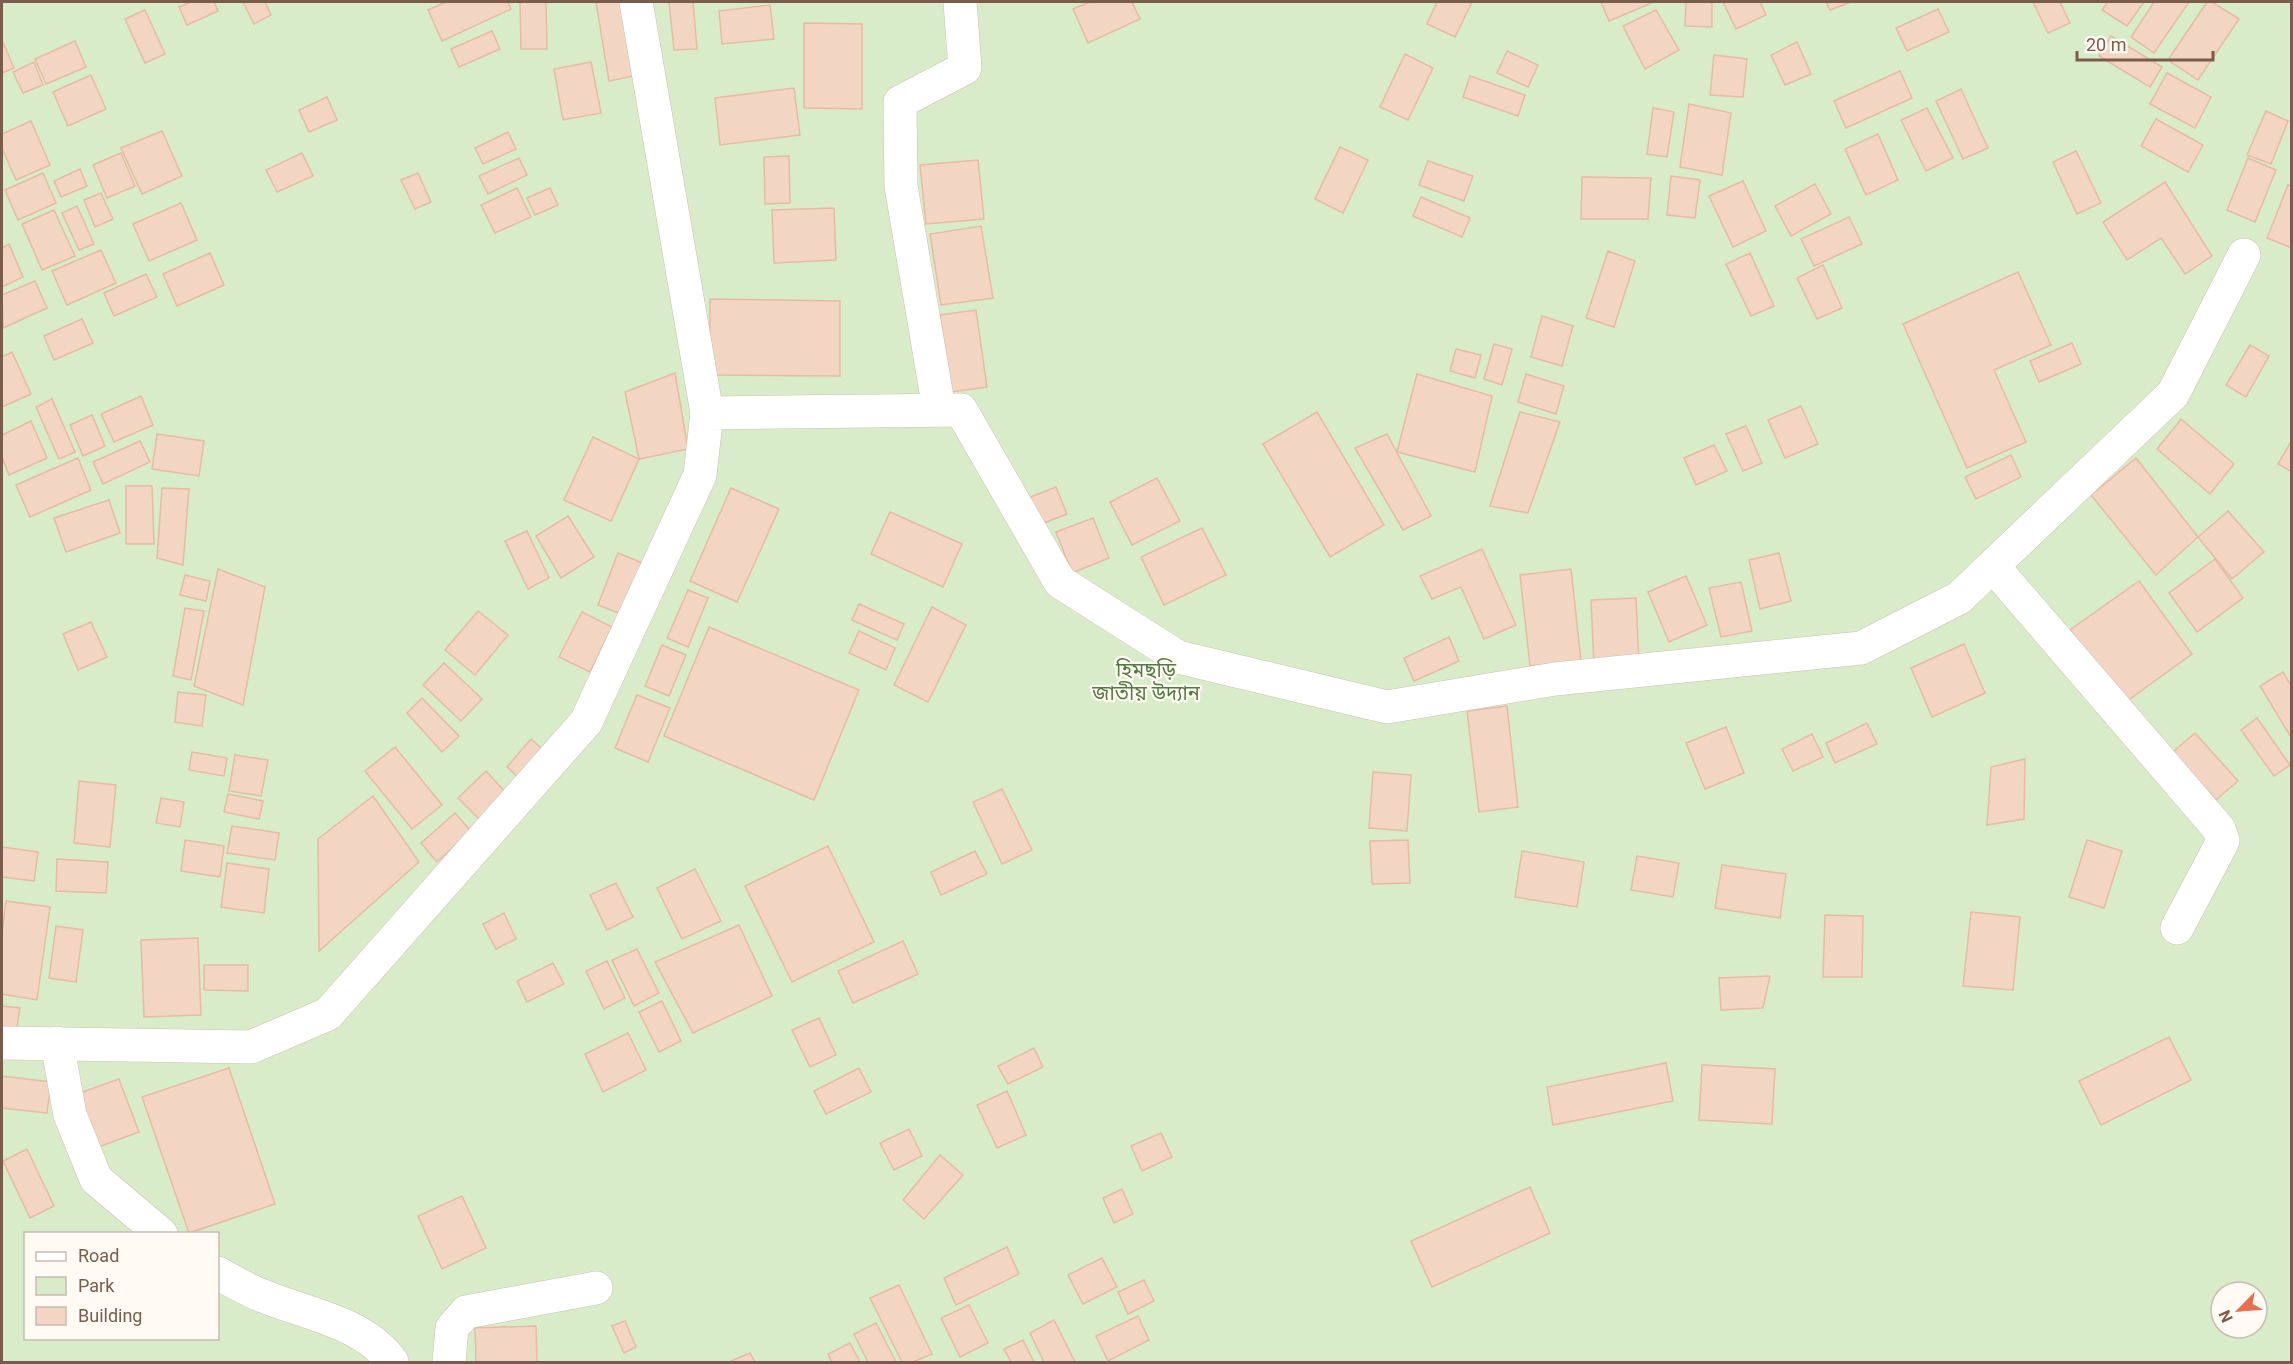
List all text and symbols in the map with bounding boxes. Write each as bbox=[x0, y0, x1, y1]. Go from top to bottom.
scale bar bbox=[2077, 24, 2214, 62]
text: 20 m bbox=[2086, 34, 2126, 55]
park label: হিমছড়ি জাতীয় উদ্যান bbox=[1091, 658, 1201, 705]
legend bbox=[24, 1232, 219, 1340]
text: Road bbox=[78, 1245, 119, 1266]
text: Park bbox=[78, 1275, 115, 1296]
north arrow bbox=[2209, 1280, 2269, 1340]
text: Building bbox=[78, 1305, 142, 1326]
text: N bbox=[2215, 1307, 2237, 1325]

